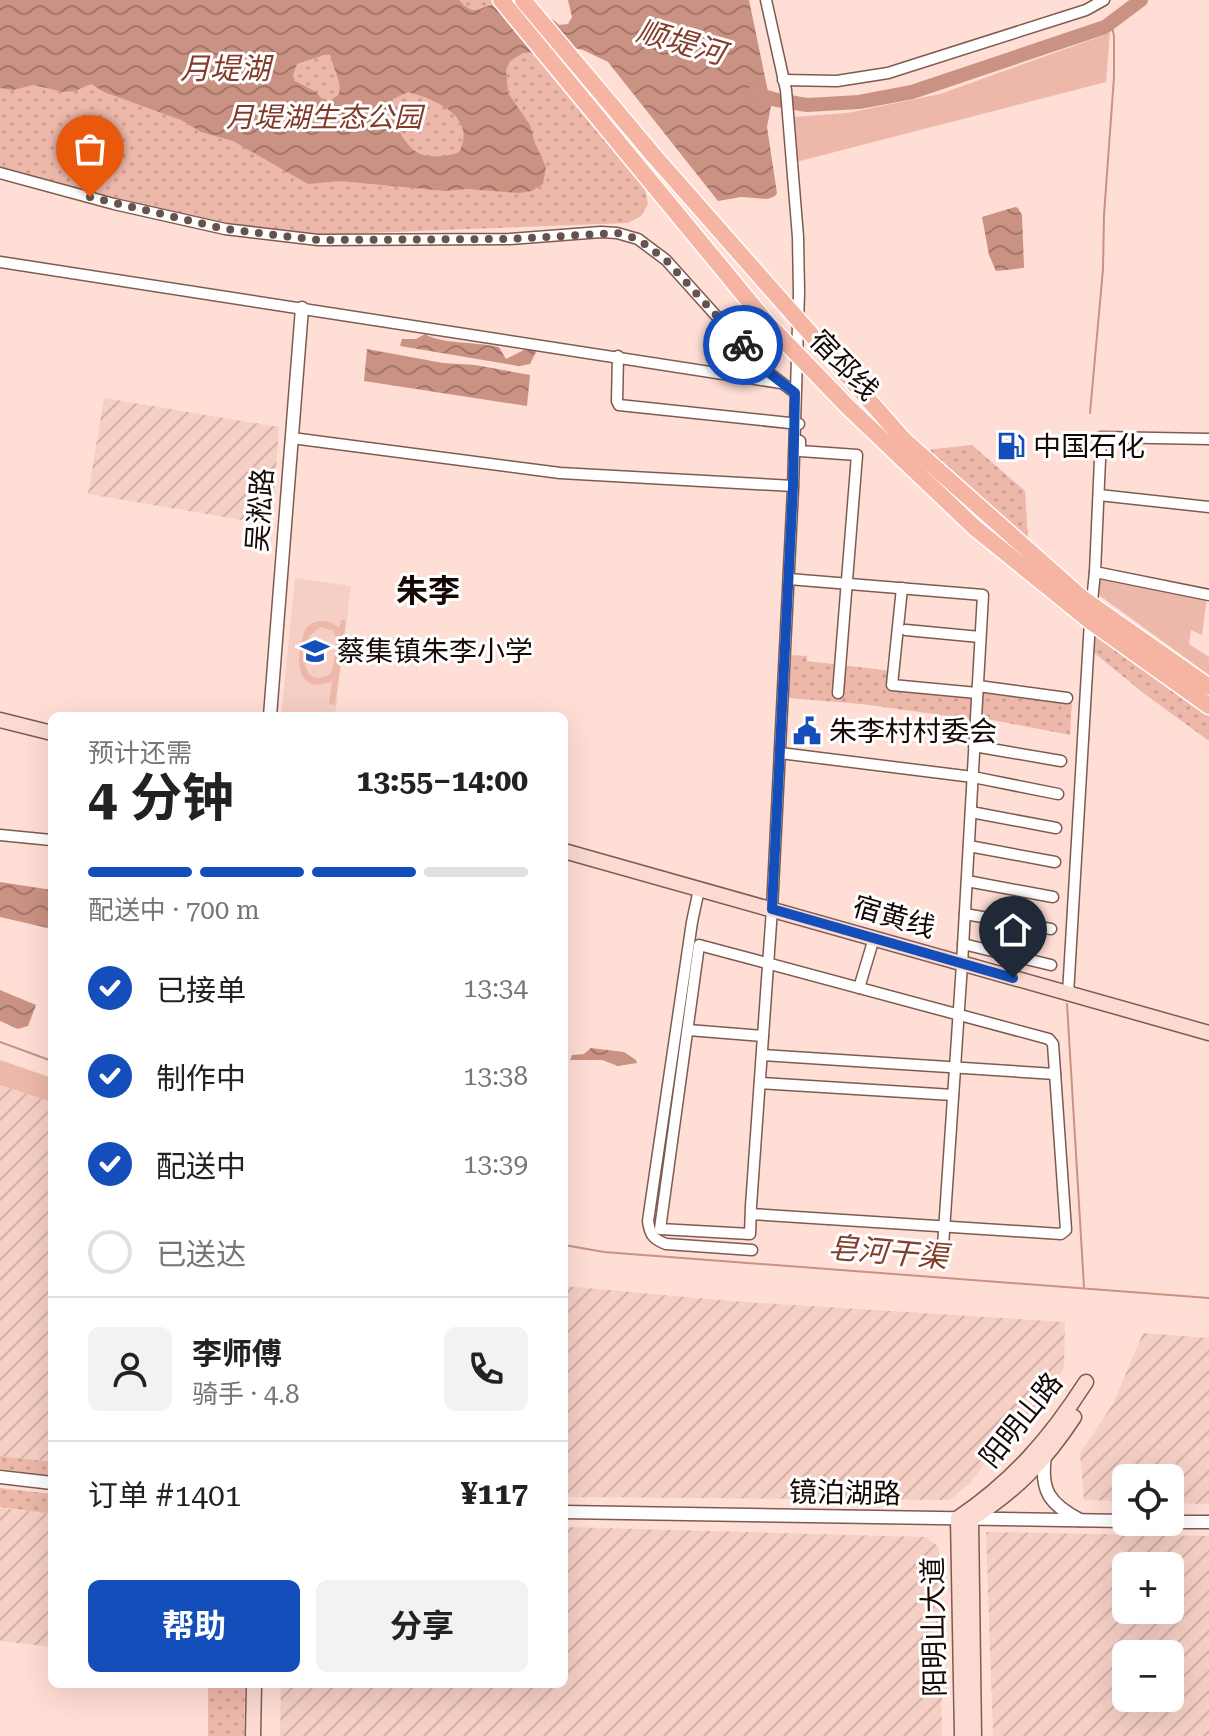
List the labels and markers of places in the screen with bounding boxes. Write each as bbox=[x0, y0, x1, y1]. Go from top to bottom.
pin bbox=[56, 115, 124, 197]
place label: 中国石化 bbox=[1033, 430, 1145, 463]
fuel station icon: 中国石化 bbox=[996, 431, 1026, 461]
place label: 蔡集镇朱李小学 bbox=[337, 635, 533, 668]
school or university icon: 蔡集镇朱李小学 bbox=[300, 636, 330, 666]
place label: 朱李村村委会 bbox=[829, 715, 997, 748]
public building icon: 朱李村村委会 bbox=[792, 716, 822, 746]
pin bbox=[979, 896, 1047, 978]

